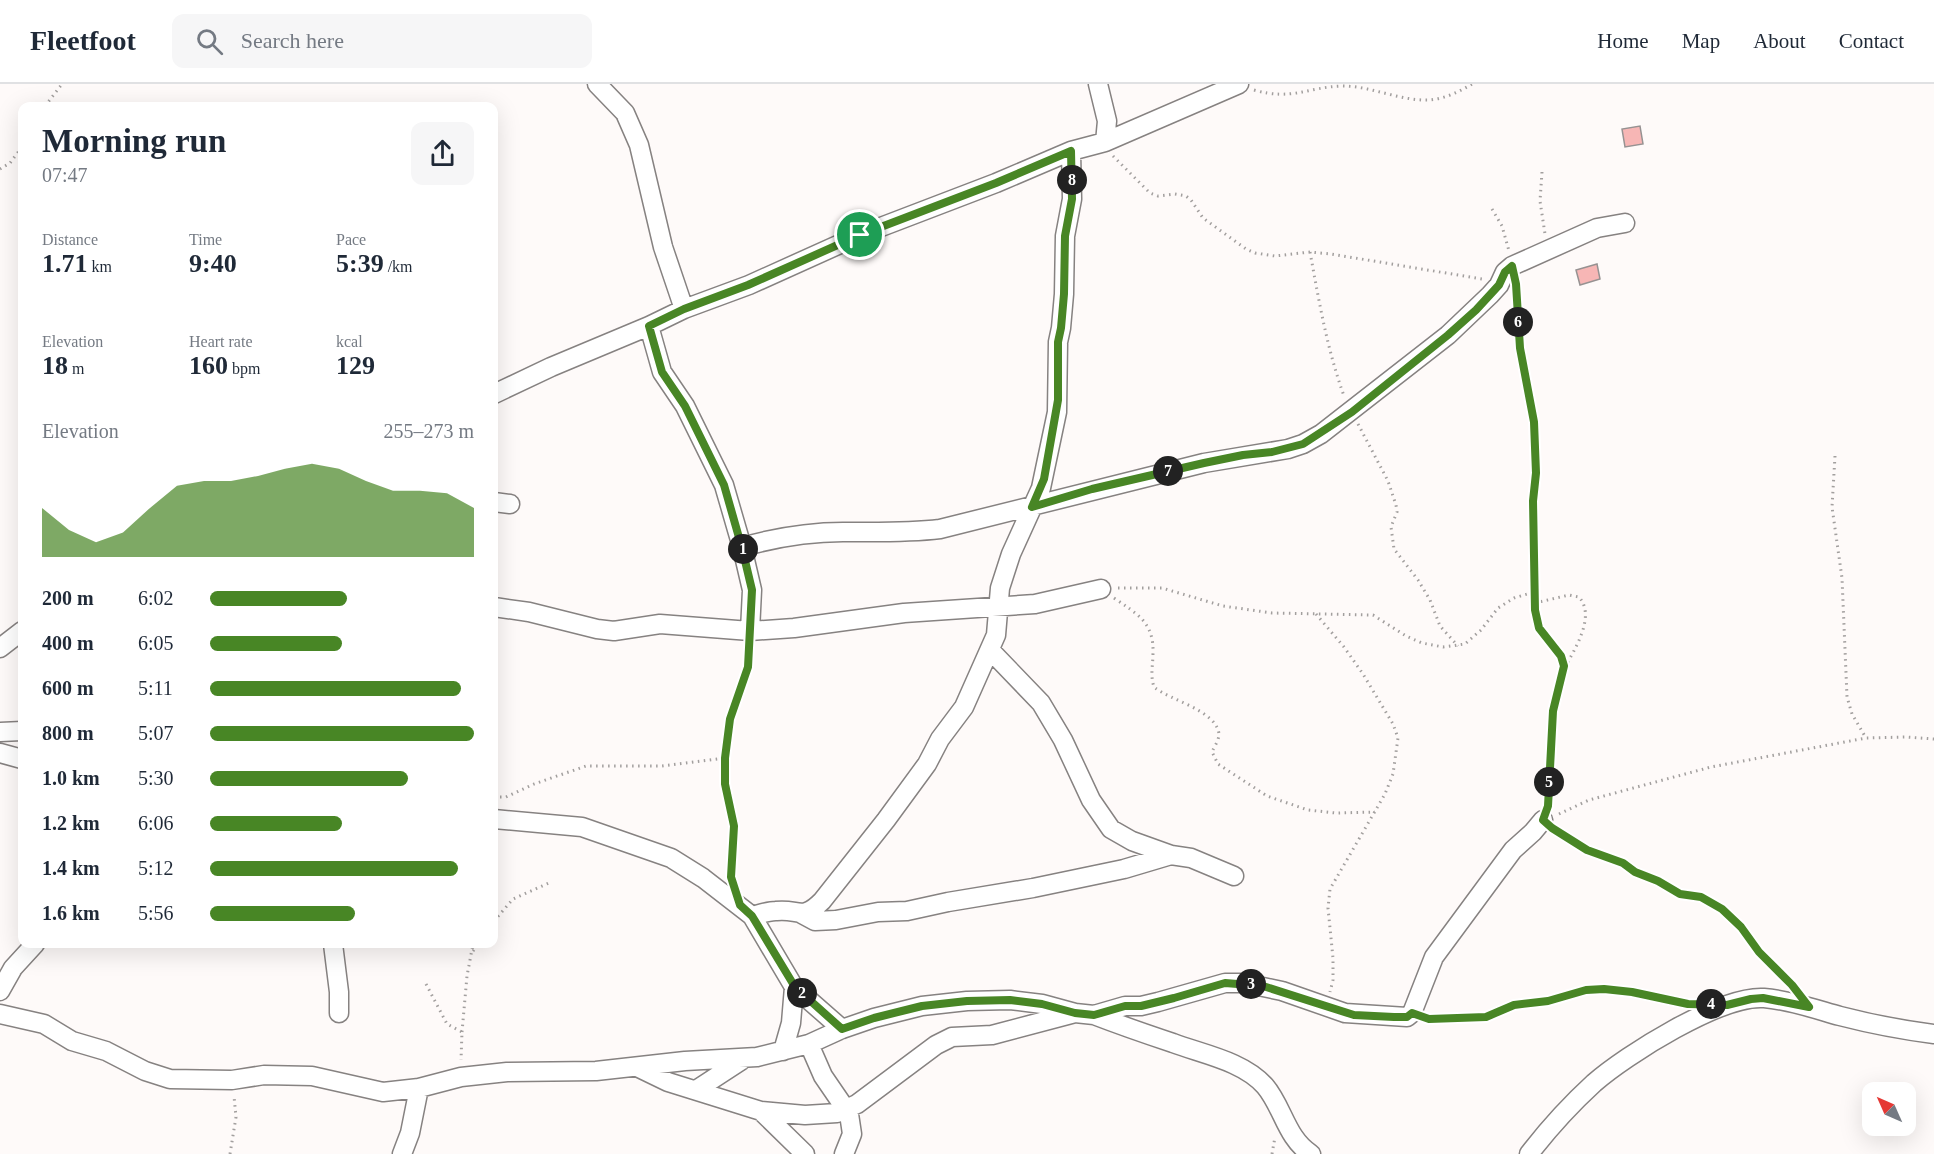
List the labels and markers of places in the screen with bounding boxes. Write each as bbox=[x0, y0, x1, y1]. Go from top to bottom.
pin: 8 bbox=[1057, 165, 1087, 195]
pin bbox=[834, 209, 885, 260]
pin: 6 bbox=[1503, 307, 1533, 337]
pin: 7 bbox=[1153, 456, 1183, 486]
pin: 1 bbox=[728, 534, 758, 564]
pin: 5 bbox=[1534, 767, 1564, 797]
pin: 3 bbox=[1236, 969, 1266, 999]
pin: 2 bbox=[787, 978, 817, 1008]
pin: 4 bbox=[1696, 989, 1726, 1019]

